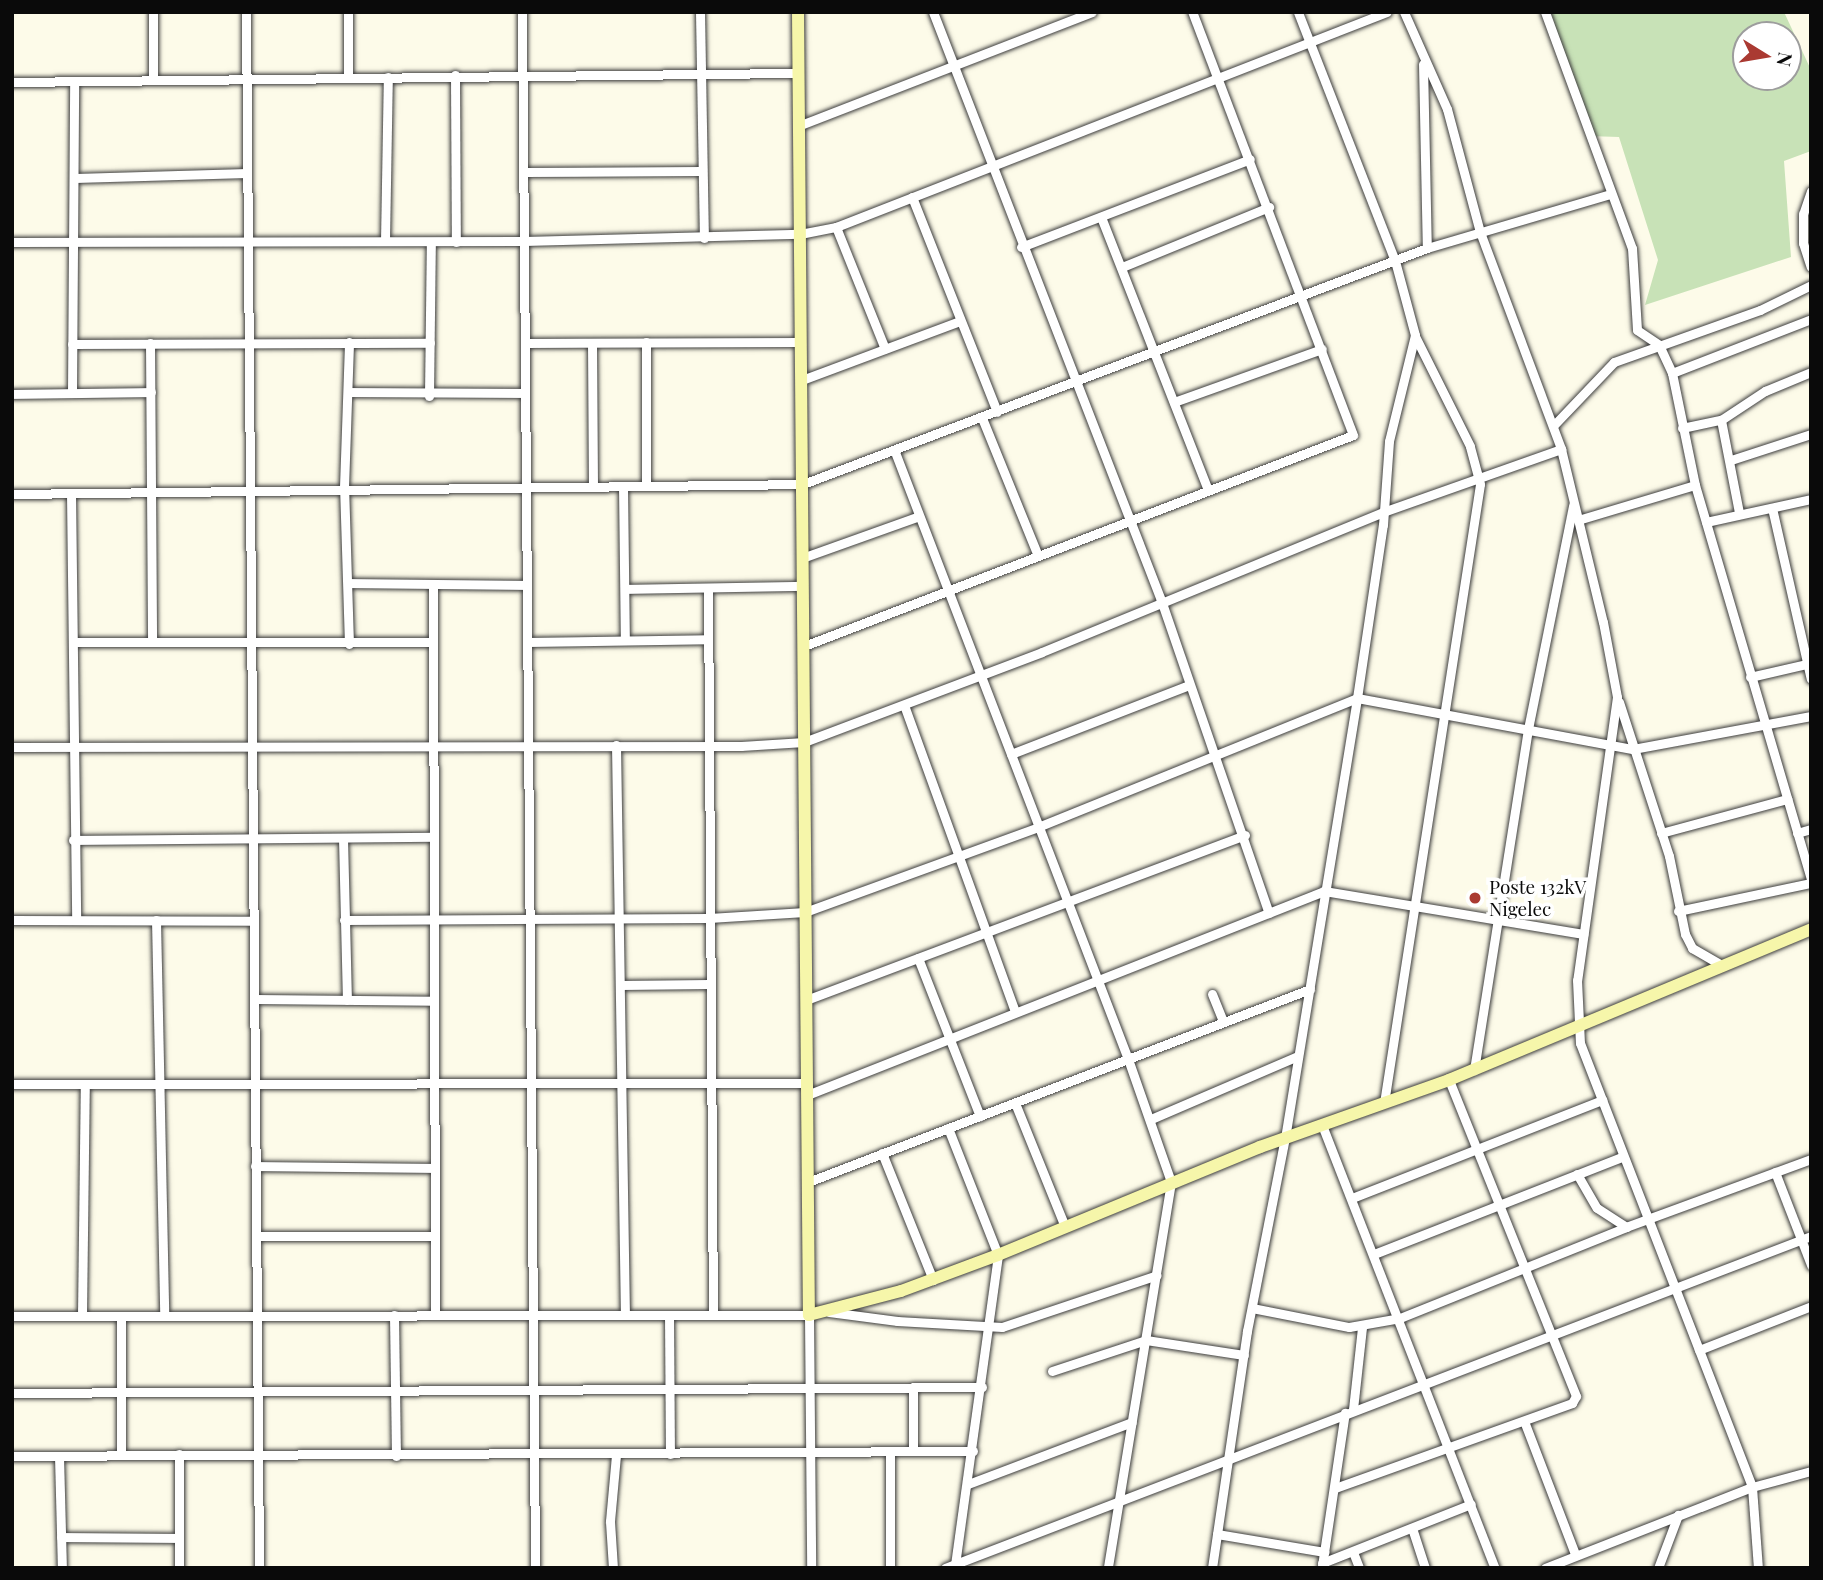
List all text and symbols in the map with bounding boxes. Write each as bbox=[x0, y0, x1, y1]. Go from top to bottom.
north arrow bbox=[1732, 21, 1802, 91]
text: N bbox=[1772, 50, 1800, 69]
place label: Poste 132kV Nigelec bbox=[1489, 876, 1586, 920]
marker: Poste 132kV Nigelec bbox=[1467, 890, 1483, 906]

